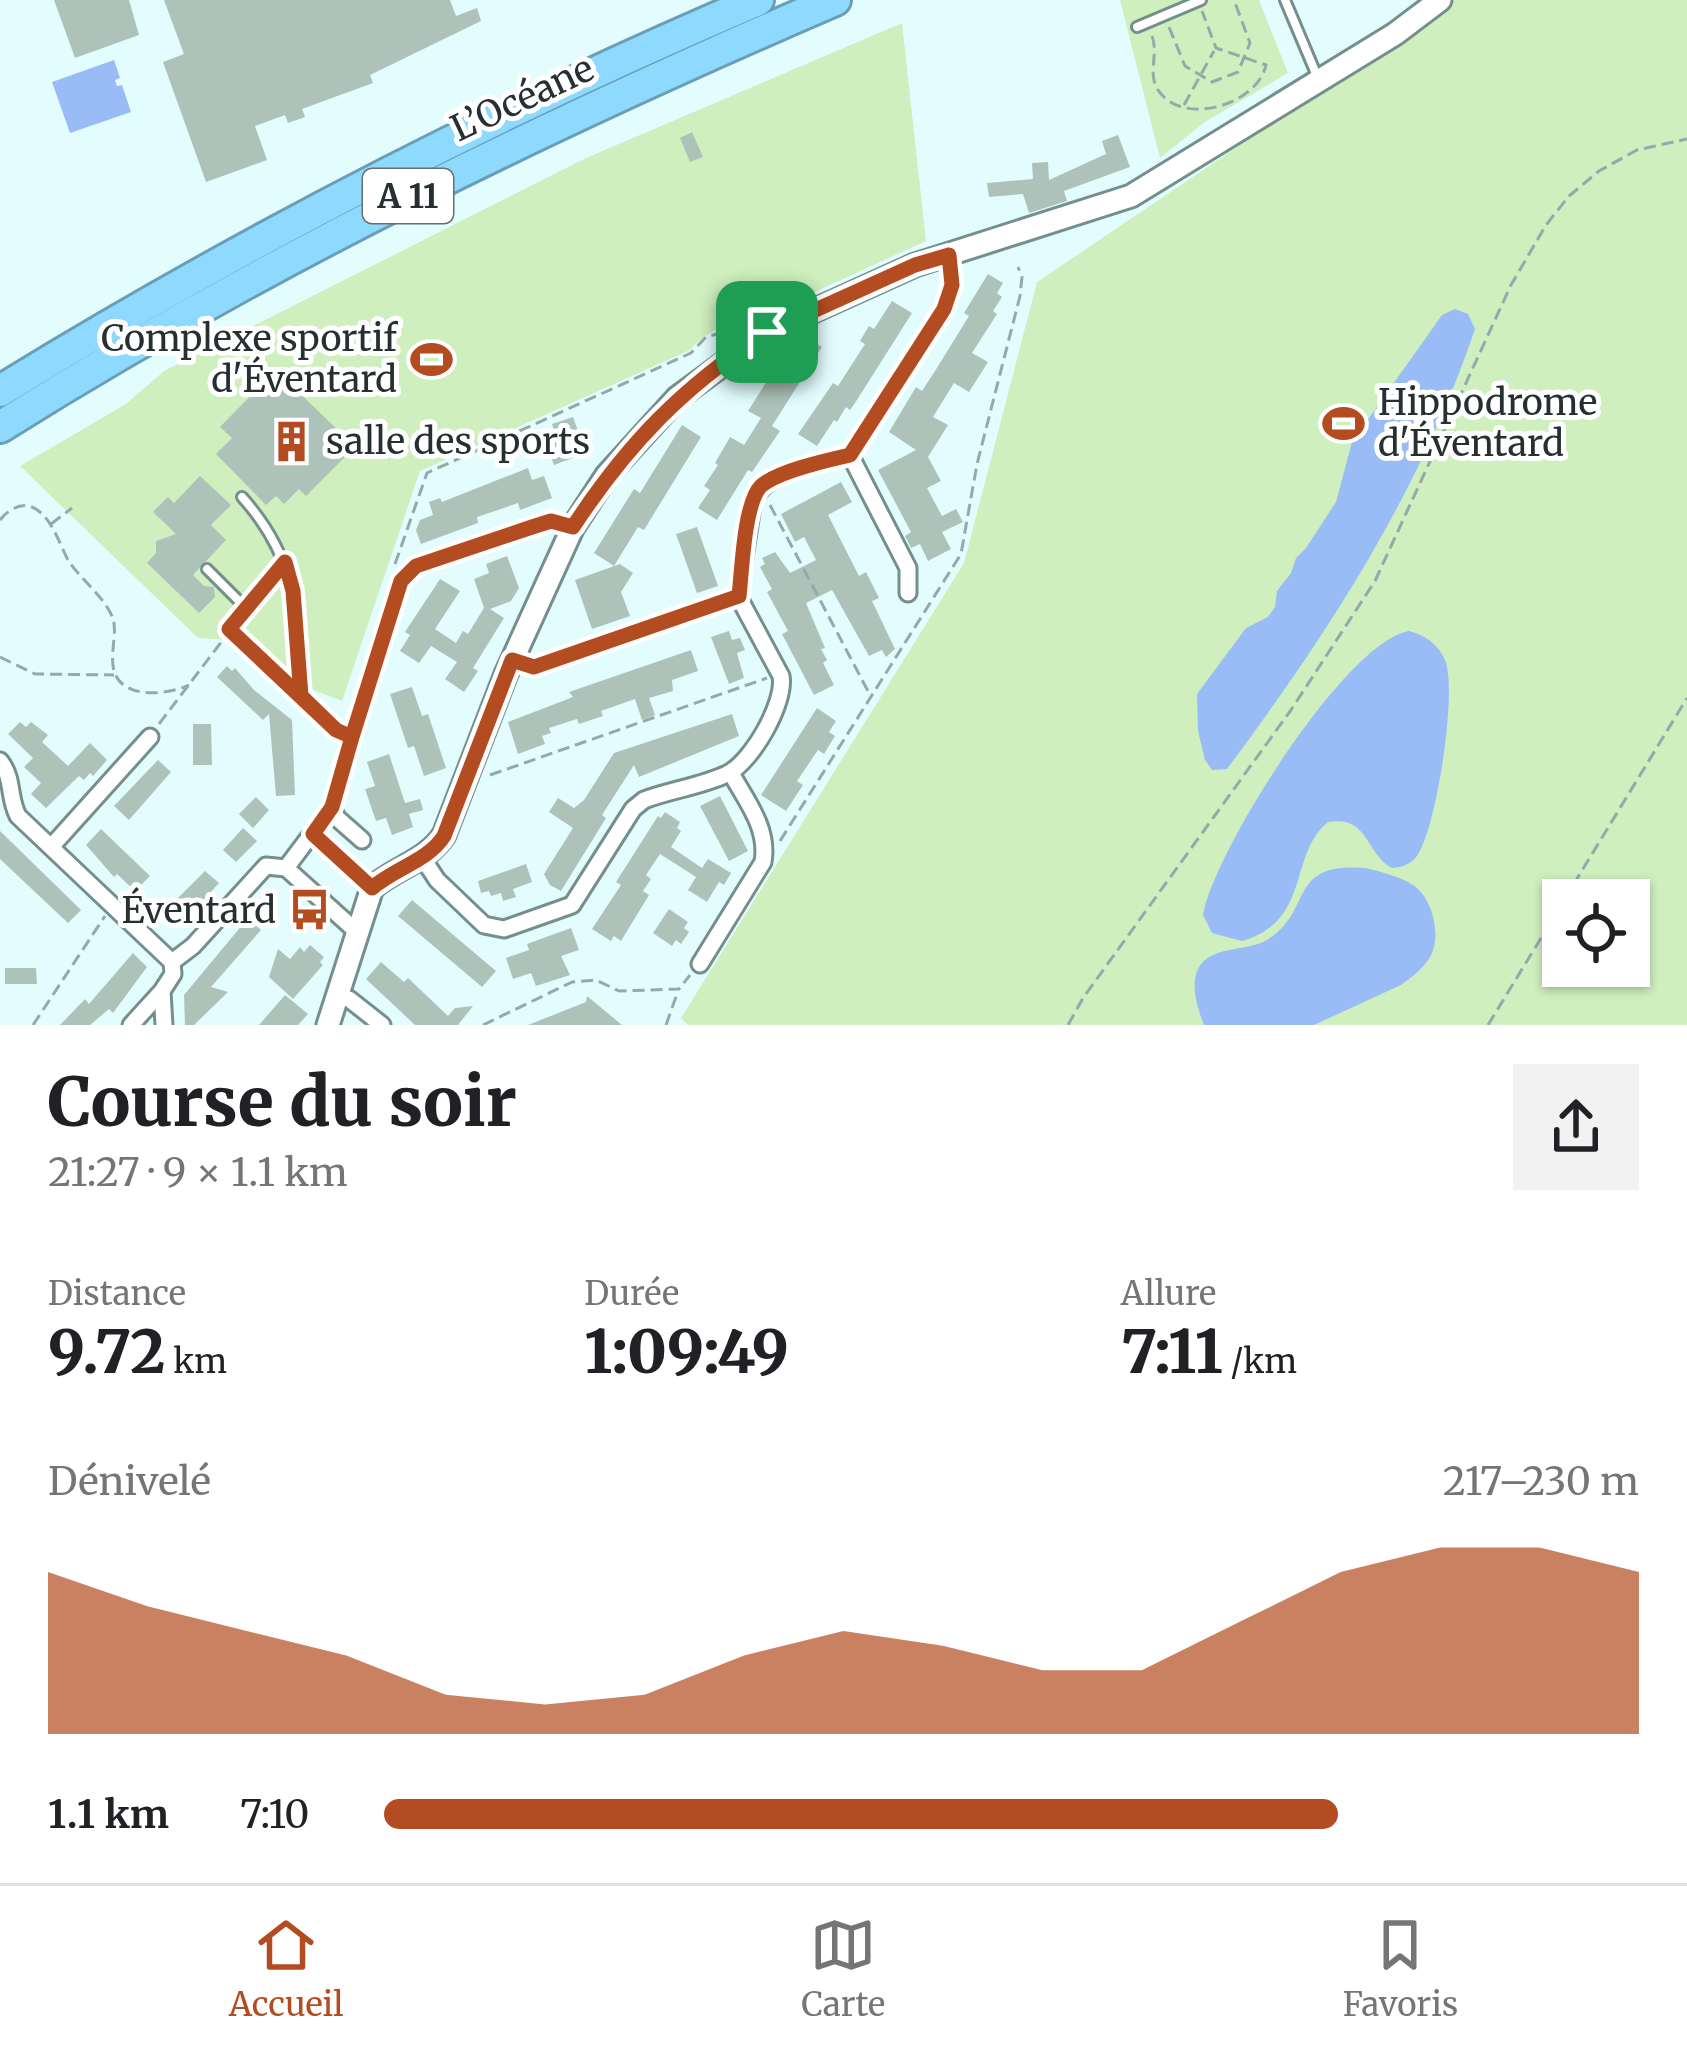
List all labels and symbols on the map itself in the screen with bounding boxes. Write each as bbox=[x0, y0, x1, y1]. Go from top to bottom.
street label: L’Océane bbox=[444, 46, 601, 151]
road number: A 11 bbox=[363, 169, 453, 223]
pin bbox=[716, 281, 818, 383]
place label: Complexe sportif d'Éventard bbox=[101, 316, 398, 402]
sports icon: Complexe sportif d'Éventard bbox=[408, 336, 454, 382]
place label: Hippodrome d'Éventard bbox=[1378, 380, 1597, 466]
sports icon: Hippodrome d'Éventard bbox=[1321, 400, 1367, 446]
building icon: salle des sports bbox=[269, 418, 315, 464]
place label: salle des sports bbox=[326, 419, 590, 464]
place label: Éventard bbox=[121, 886, 276, 933]
bus stop icon: Éventard bbox=[287, 887, 333, 933]

